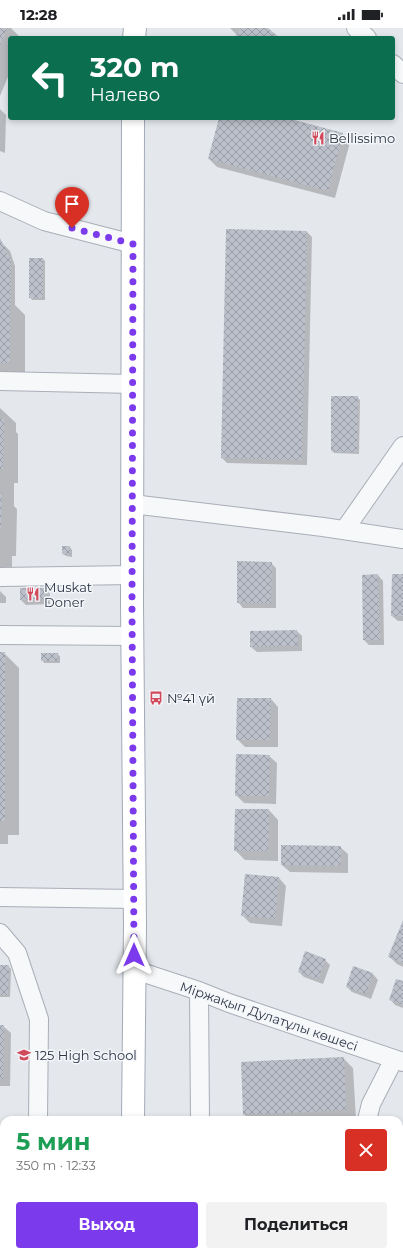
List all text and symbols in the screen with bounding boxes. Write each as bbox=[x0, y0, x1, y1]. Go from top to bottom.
text: 12:28 bbox=[20, 5, 57, 24]
text: 320 m bbox=[90, 50, 179, 84]
icon: left bbox=[24, 52, 76, 104]
text: Налево bbox=[90, 84, 160, 106]
restaurant icon: Bellissimo bbox=[310, 130, 326, 146]
place label: Bellissimo bbox=[329, 130, 395, 146]
pin bbox=[55, 187, 89, 228]
icon: arrive bbox=[61, 193, 83, 215]
place label: Muskat Doner bbox=[44, 579, 92, 610]
restaurant icon: Muskat Doner bbox=[25, 586, 41, 602]
bus stop icon: №41 үй bbox=[148, 690, 164, 706]
place label: №41 үй bbox=[167, 690, 215, 706]
position arrow bbox=[113, 934, 155, 976]
street label: Міржақып Дулатұлы көшесі bbox=[178, 978, 360, 1054]
school or university icon: 125 High School bbox=[16, 1047, 32, 1063]
place label: 125 High School bbox=[35, 1047, 137, 1063]
text: 5 мин bbox=[16, 1127, 90, 1156]
button: close bbox=[345, 1129, 387, 1171]
text: 350 m · 12:33 bbox=[16, 1157, 96, 1173]
button: Выход bbox=[16, 1202, 198, 1248]
button: Поделиться bbox=[206, 1202, 387, 1248]

